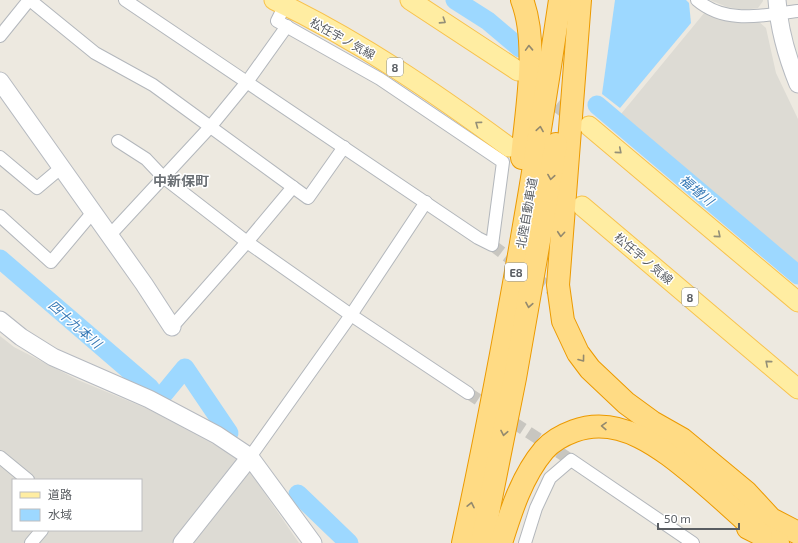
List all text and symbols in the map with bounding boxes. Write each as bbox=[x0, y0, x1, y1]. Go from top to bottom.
street label: 松任宇ノ気線 bbox=[308, 14, 378, 62]
one-way arrow bbox=[438, 16, 445, 23]
one-way arrow bbox=[525, 45, 534, 51]
road number: 8 bbox=[387, 58, 403, 76]
one-way arrow bbox=[475, 122, 482, 129]
one-way arrow bbox=[535, 126, 544, 132]
one-way arrow bbox=[614, 147, 621, 154]
water label: 福増川 bbox=[677, 171, 719, 210]
district label: 中新保町 bbox=[153, 172, 209, 189]
one-way arrow bbox=[547, 174, 556, 180]
street label: 北陸自動車道 bbox=[513, 176, 539, 250]
street label: 松任宇ノ気線 bbox=[612, 229, 676, 287]
one-way arrow bbox=[557, 231, 566, 237]
one-way arrow bbox=[714, 231, 721, 238]
road number: E8 bbox=[505, 263, 527, 281]
road number: 8 bbox=[682, 288, 698, 306]
water label: 四十九本川 bbox=[45, 297, 106, 353]
one-way arrow bbox=[525, 302, 533, 308]
one-way arrow bbox=[578, 354, 585, 361]
one-way arrow bbox=[765, 361, 773, 368]
one-way arrow bbox=[601, 422, 607, 430]
one-way arrow bbox=[501, 430, 509, 436]
legend bbox=[12, 479, 142, 531]
text: 道路 bbox=[48, 487, 72, 501]
one-way arrow bbox=[467, 502, 475, 508]
scale bar bbox=[658, 505, 739, 531]
text: 水域 bbox=[48, 507, 72, 521]
text: 50 m bbox=[664, 511, 691, 525]

